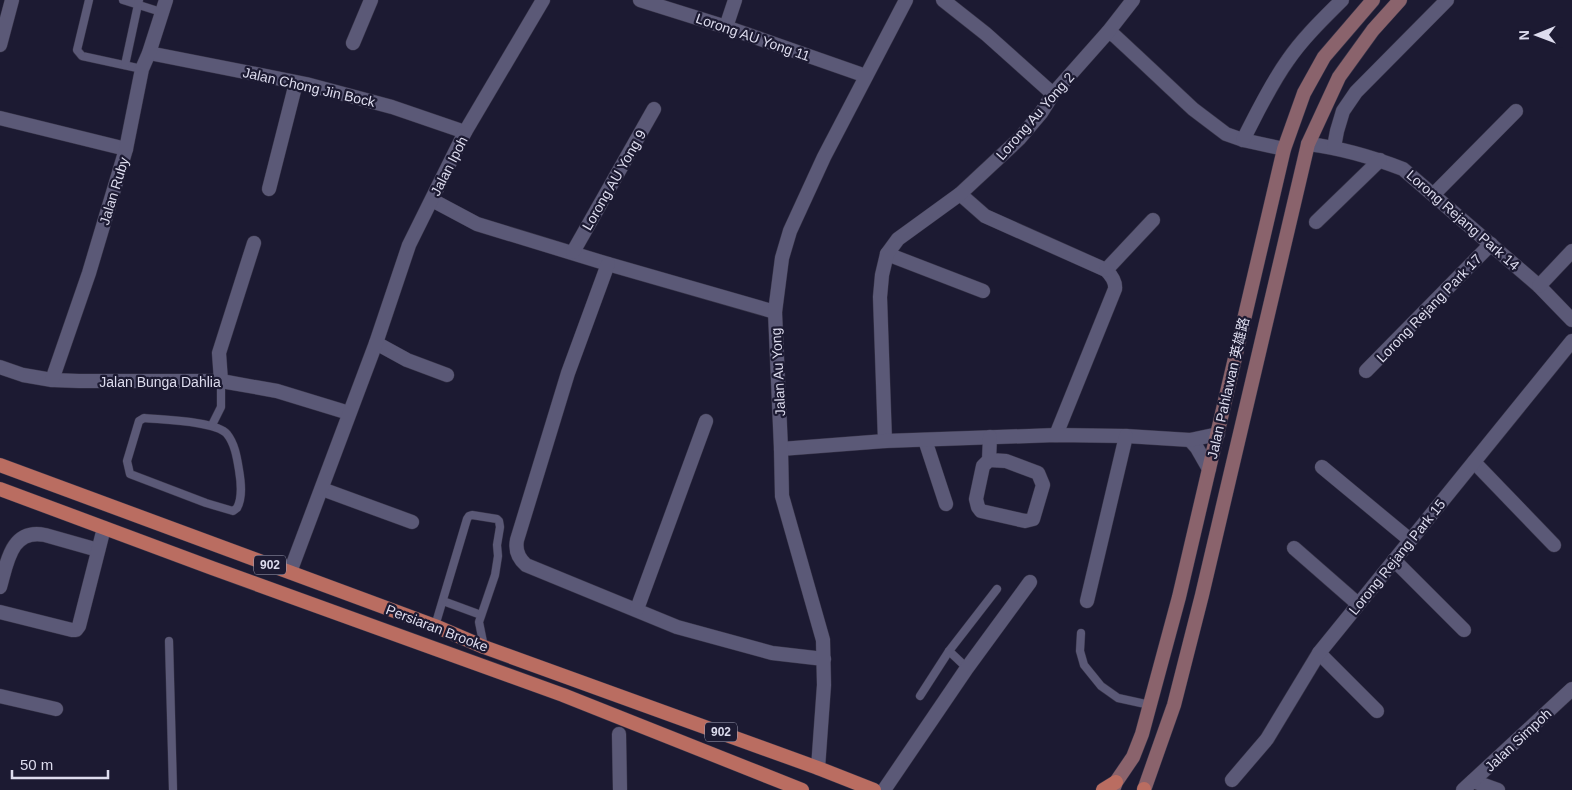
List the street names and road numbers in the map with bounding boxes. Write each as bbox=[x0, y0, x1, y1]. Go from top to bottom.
street label: Lorong AU Yong 11 bbox=[694, 10, 812, 64]
street label: Jalan Chong Jin Bock bbox=[241, 64, 378, 110]
street label: Lorong Au Yong 2 bbox=[993, 69, 1077, 163]
street label: Lorong AU Yong 9 bbox=[579, 127, 649, 233]
street label: Jalan Ipoh bbox=[427, 134, 471, 198]
street label: Jalan Ruby bbox=[96, 155, 132, 227]
street label: Lorong Rejang Park 14 bbox=[1403, 167, 1523, 273]
street label: Lorong Rejang Park 17 bbox=[1373, 251, 1485, 365]
street label: Jalan Pahlawan 英雄路 bbox=[1204, 316, 1252, 460]
street label: Jalan Au Yong bbox=[768, 327, 788, 417]
street label: Jalan Bunga Dahlia bbox=[99, 374, 221, 390]
street label: Lorong Rejang Park 15 bbox=[1345, 496, 1449, 618]
road number: 902 bbox=[254, 556, 286, 574]
street label: Persiaran Brooke bbox=[384, 601, 491, 655]
street label: Jalan Simpoh bbox=[1482, 705, 1554, 775]
road number: 902 bbox=[705, 722, 737, 742]

